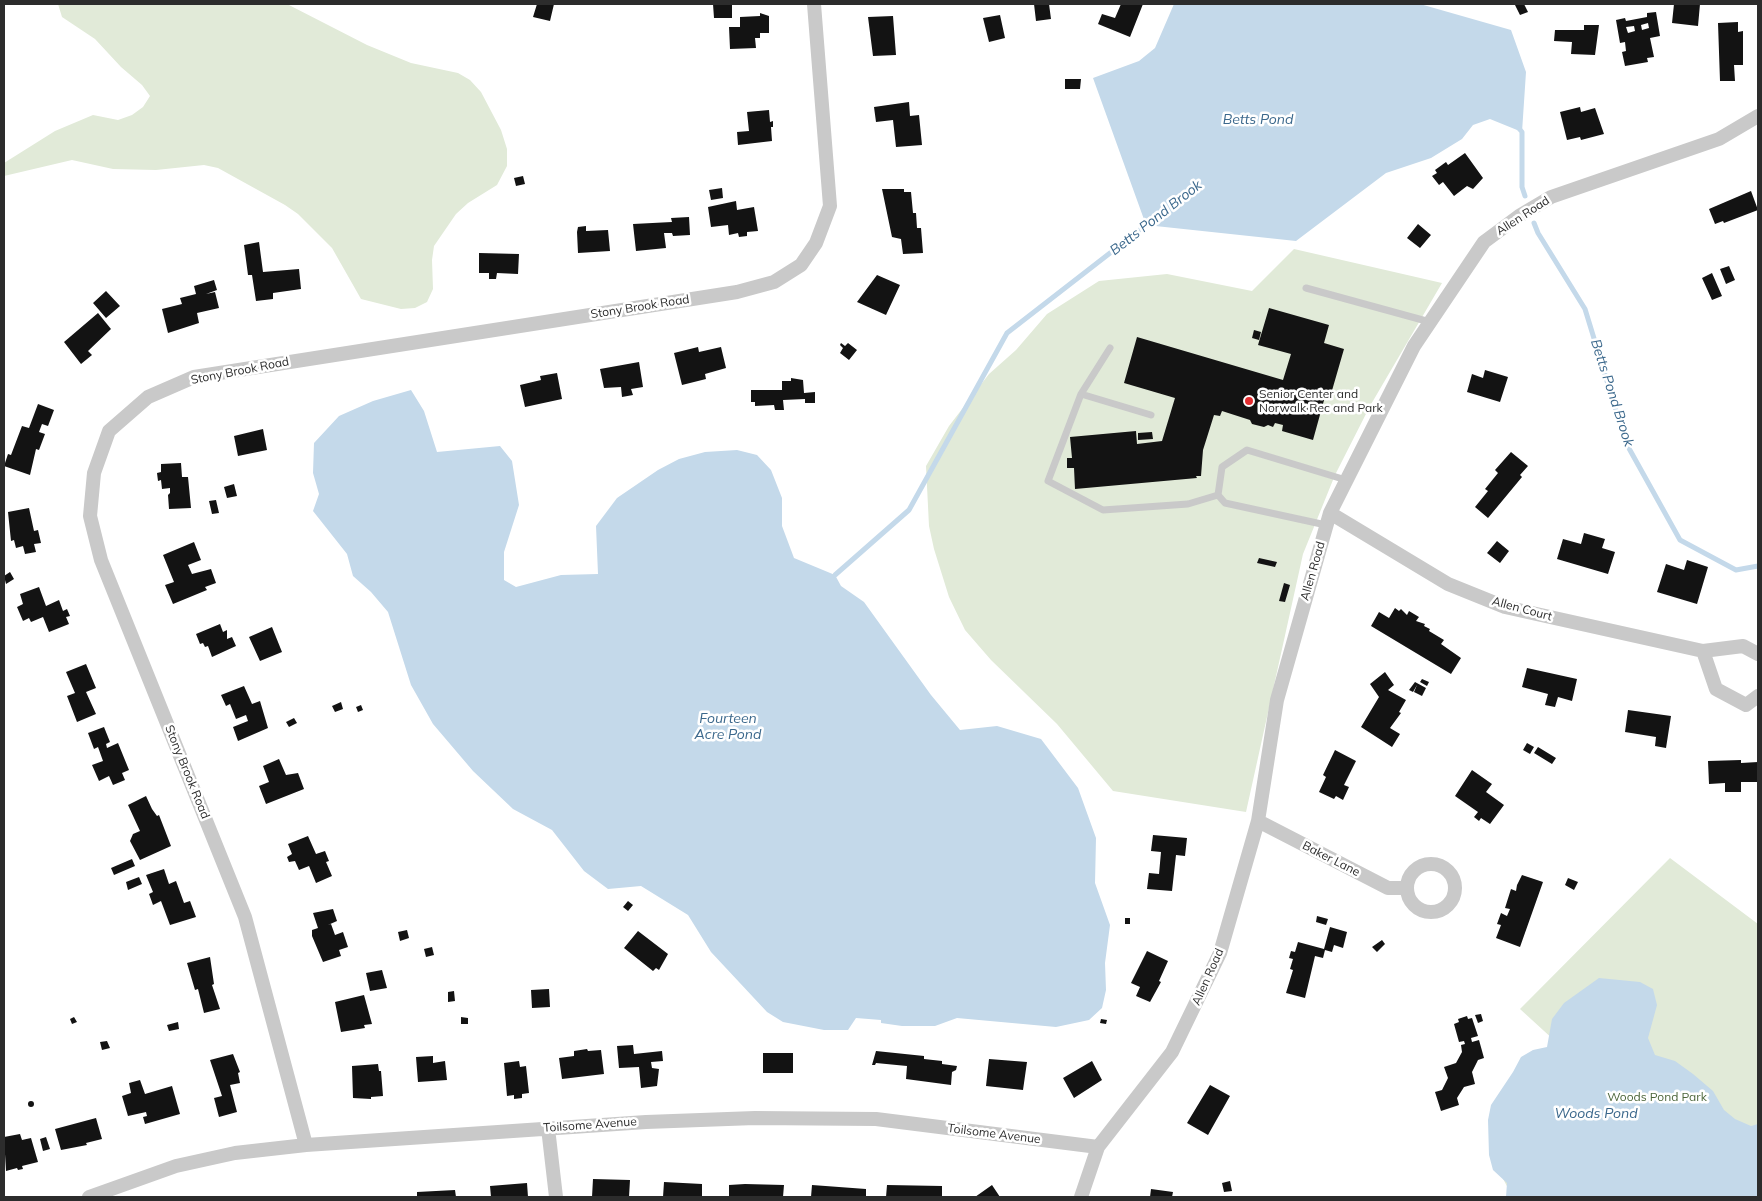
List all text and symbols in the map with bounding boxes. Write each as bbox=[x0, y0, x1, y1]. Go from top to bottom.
water label: Betts Pond bbox=[1223, 112, 1293, 128]
water label: Betts Pond Brook bbox=[1107, 177, 1205, 259]
street label: Allen Road bbox=[1494, 193, 1552, 239]
street label: Stony Brook Road bbox=[590, 292, 690, 322]
water label: Betts Pond Brook bbox=[1587, 337, 1637, 449]
street label: Stony Brook Road bbox=[190, 354, 290, 388]
place label: Senior Center and Norwalk Rec and Park bbox=[1259, 387, 1383, 415]
marker: Senior Center and Norwalk Rec and Park bbox=[1243, 395, 1255, 407]
street label: Allen Road bbox=[1298, 540, 1328, 602]
street label: Allen Court bbox=[1490, 594, 1554, 624]
water label: Fourteen Acre Pond bbox=[695, 711, 761, 744]
street label: Stony Brook Road bbox=[162, 723, 212, 821]
street label: Baker Lane bbox=[1300, 838, 1362, 880]
street label: Allen Road bbox=[1189, 946, 1227, 1008]
park label: Woods Pond Park bbox=[1607, 1090, 1707, 1104]
water label: Woods Pond bbox=[1554, 1106, 1638, 1122]
street label: Toilsome Avenue bbox=[543, 1115, 637, 1135]
street label: Toilsome Avenue bbox=[947, 1121, 1041, 1147]

